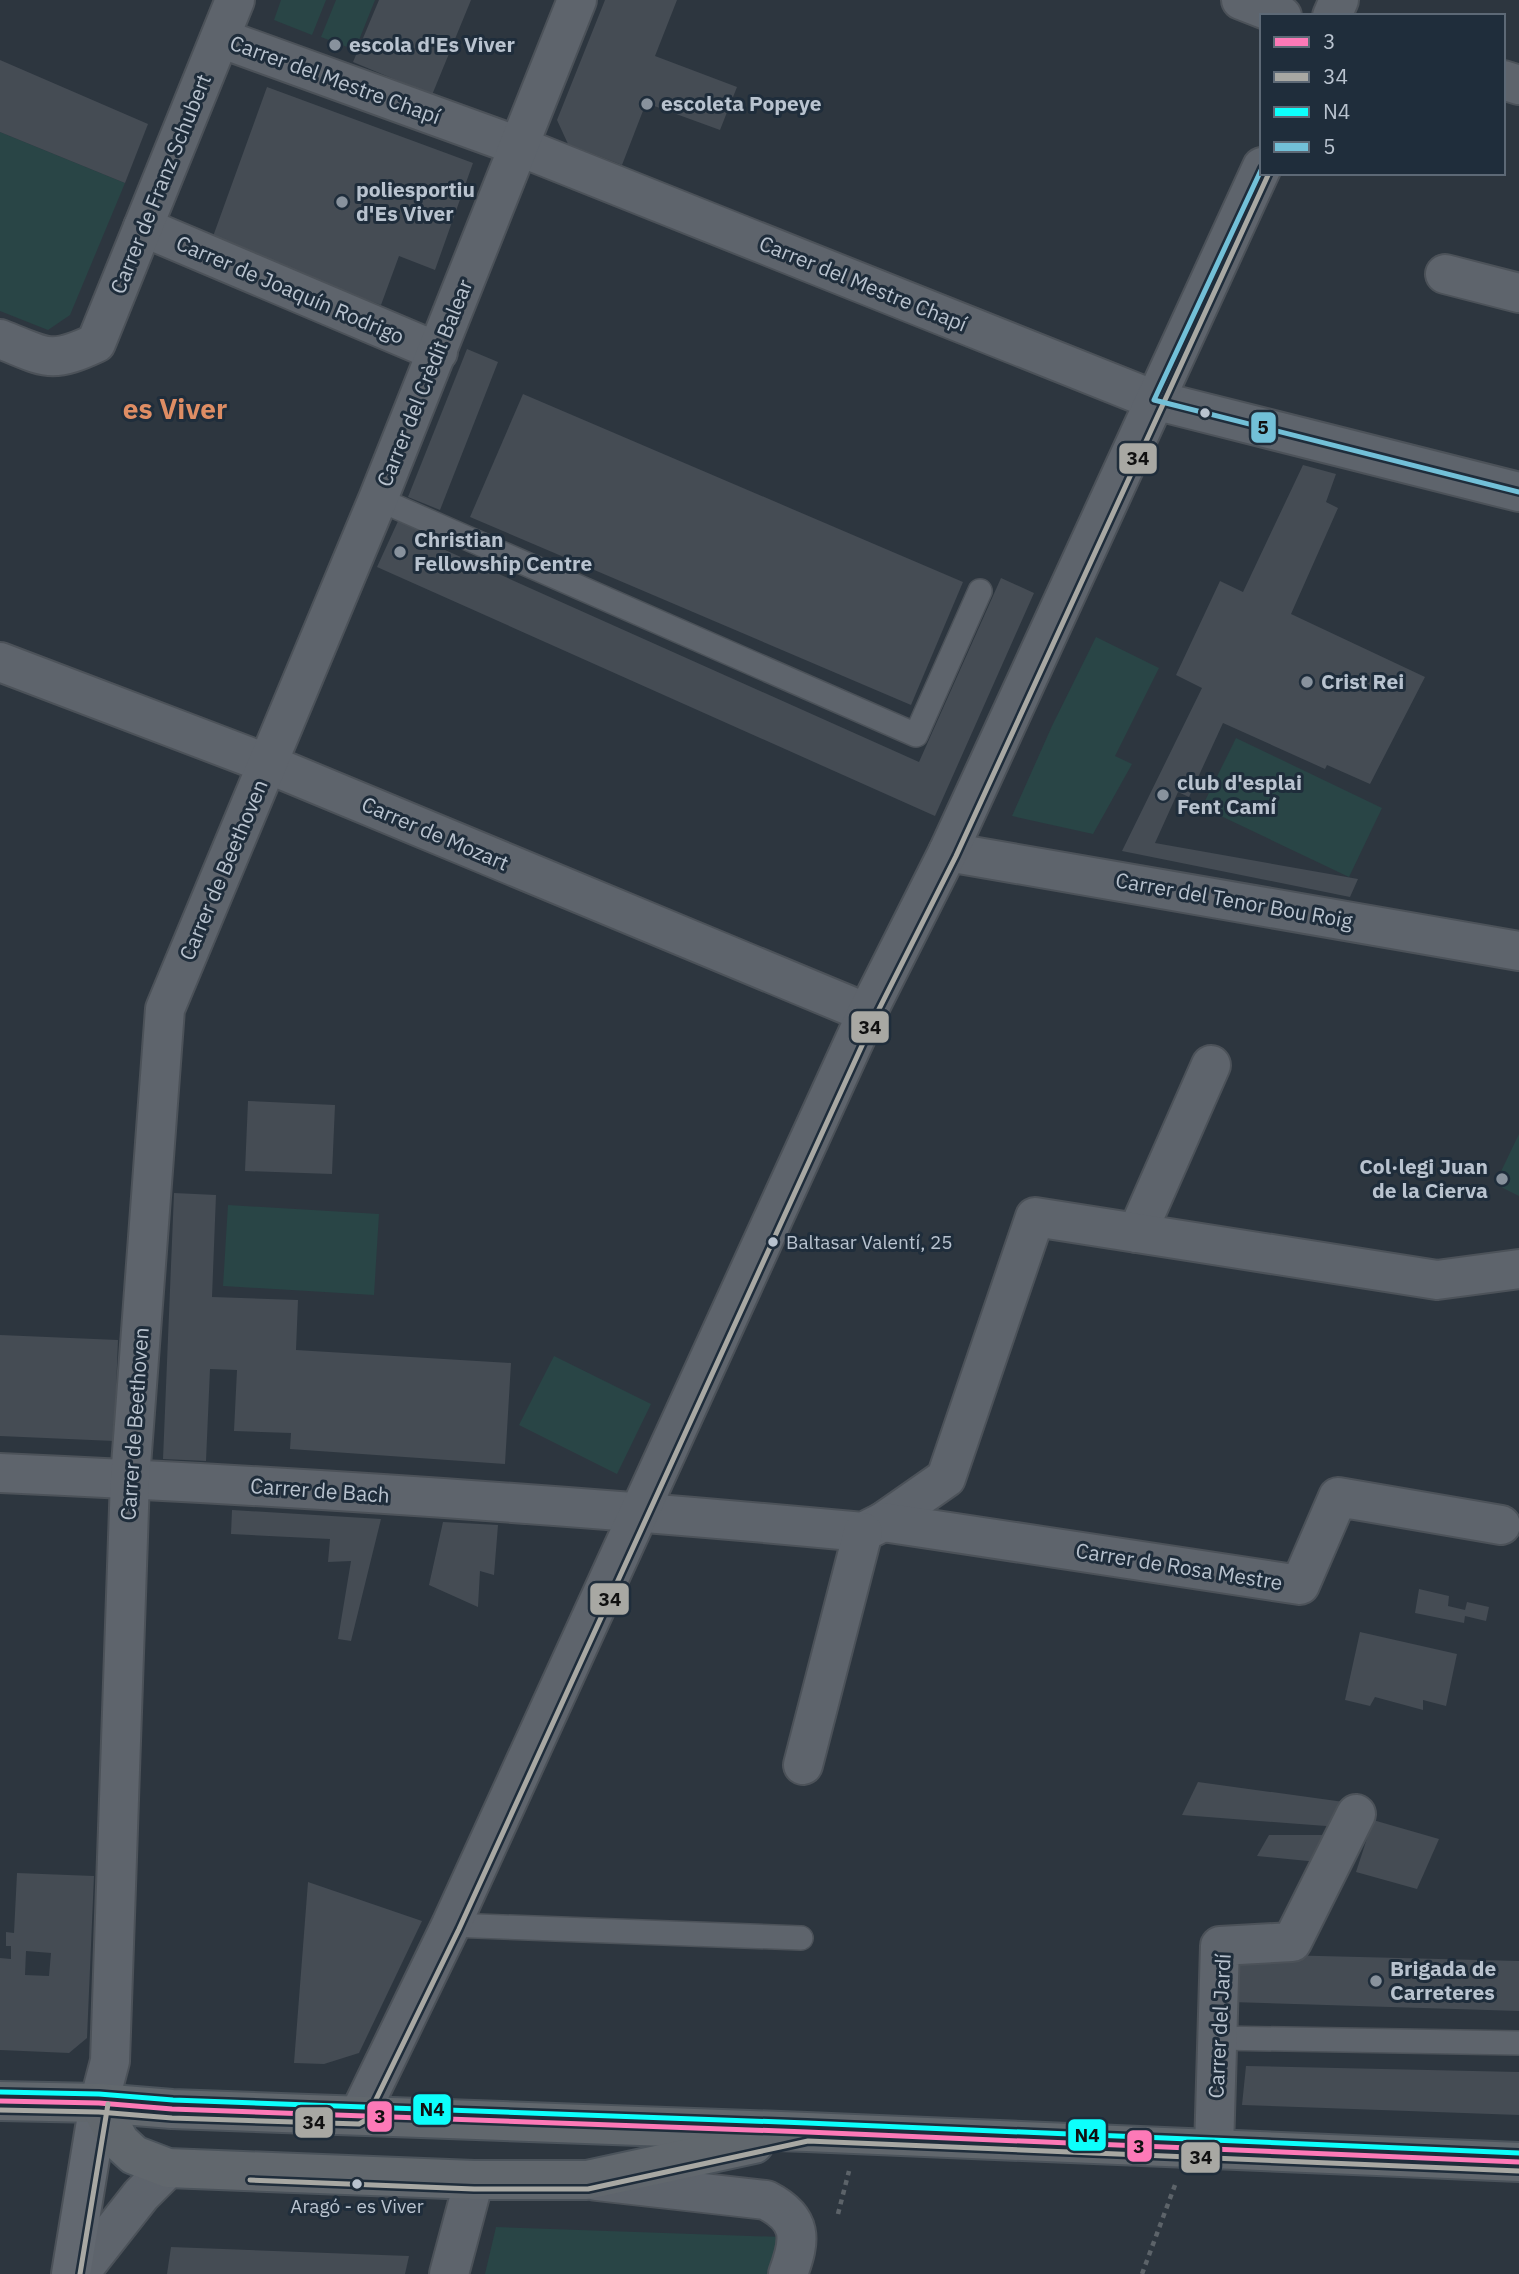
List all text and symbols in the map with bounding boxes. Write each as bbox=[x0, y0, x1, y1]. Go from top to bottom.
legend bbox=[1260, 14, 1505, 175]
text: 3 bbox=[1323, 27, 1336, 55]
street label: Carrer del Mestre Chapí bbox=[226, 28, 444, 130]
place label: escola d'Es Viver bbox=[349, 30, 516, 58]
marker: escola d'Es Viver bbox=[327, 37, 343, 53]
text: 34 bbox=[1323, 62, 1348, 90]
street label: Carrer de Franz Schubert bbox=[103, 70, 217, 298]
place label: escoleta Popeye bbox=[661, 89, 822, 117]
marker: escoleta Popeye bbox=[639, 96, 655, 112]
text: N4 bbox=[1323, 97, 1350, 125]
text: 5 bbox=[1323, 132, 1336, 160]
place label: poliesportiu d'Es Viver bbox=[356, 175, 475, 227]
marker: poliesportiu d'Es Viver bbox=[334, 194, 350, 210]
street label: Carrer de Joaquín Rodrigo bbox=[172, 228, 409, 350]
street label: Carrer del Mestre Chapí bbox=[755, 229, 971, 338]
street label: Carrer del Crèdit Balear bbox=[370, 275, 479, 490]
district label: es Viver bbox=[123, 390, 227, 427]
unlabelled marker bbox=[1198, 406, 1212, 420]
line badge: 5 bbox=[1250, 411, 1277, 444]
text: 5 bbox=[1257, 415, 1269, 439]
line badge: 34 bbox=[1118, 442, 1158, 475]
text: 34 bbox=[1127, 446, 1149, 470]
place label: Christian Fellowship Centre bbox=[414, 525, 592, 577]
marker: Christian Fellowship Centre bbox=[392, 544, 408, 560]
place label: Crist Rei bbox=[1321, 667, 1404, 695]
marker: Crist Rei bbox=[1299, 674, 1315, 690]
place label: club d'esplai Fent Camí bbox=[1177, 768, 1302, 820]
street label: Carrer de Beethoven bbox=[172, 775, 274, 964]
marker: club d'esplai Fent Camí bbox=[1155, 787, 1171, 803]
street label: Carrer de Mozart bbox=[358, 789, 513, 877]
street label: Carrer del Tenor Bou Roig bbox=[1113, 865, 1355, 935]
line badge: 34 bbox=[850, 1010, 890, 1044]
text: 34 bbox=[859, 1015, 881, 1039]
place label: Col·legi Juan de la Cierva bbox=[1359, 1152, 1488, 1204]
marker: Col·legi Juan de la Cierva bbox=[1494, 1171, 1510, 1187]
place label: Baltasar Valentí, 25 bbox=[786, 1230, 953, 1254]
marker: Baltasar Valentí, 25 bbox=[766, 1235, 780, 1249]
street label: Carrer de Beethoven bbox=[113, 1326, 155, 1522]
street label: Carrer de Bach bbox=[249, 1471, 391, 1509]
street label: Carrer de Rosa Mestre bbox=[1074, 1536, 1284, 1596]
line badge: 34 bbox=[589, 1582, 630, 1616]
text: 34 bbox=[599, 1587, 621, 1611]
street label: Carrer del Jardí bbox=[1201, 1953, 1237, 2099]
place label: Brigada de Carreteres bbox=[1390, 1954, 1496, 2006]
marker: Brigada de Carreteres bbox=[1368, 1973, 1384, 1989]
line badge: N4 bbox=[412, 2093, 452, 2126]
text: N4 bbox=[419, 2097, 445, 2121]
line badge: 3 bbox=[366, 2100, 393, 2133]
text: 3 bbox=[374, 2104, 386, 2128]
line badge: 34 bbox=[294, 2106, 334, 2139]
text: 34 bbox=[303, 2110, 325, 2134]
line badge: N4 bbox=[1067, 2118, 1107, 2152]
text: N4 bbox=[1074, 2123, 1100, 2147]
line badge: 3 bbox=[1126, 2129, 1153, 2163]
text: 3 bbox=[1133, 2134, 1145, 2158]
line badge: 34 bbox=[1180, 2141, 1221, 2174]
text: 34 bbox=[1190, 2145, 1212, 2169]
marker: Aragó - es Viver bbox=[350, 2177, 364, 2191]
place label: Aragó - es Viver bbox=[290, 2194, 424, 2218]

